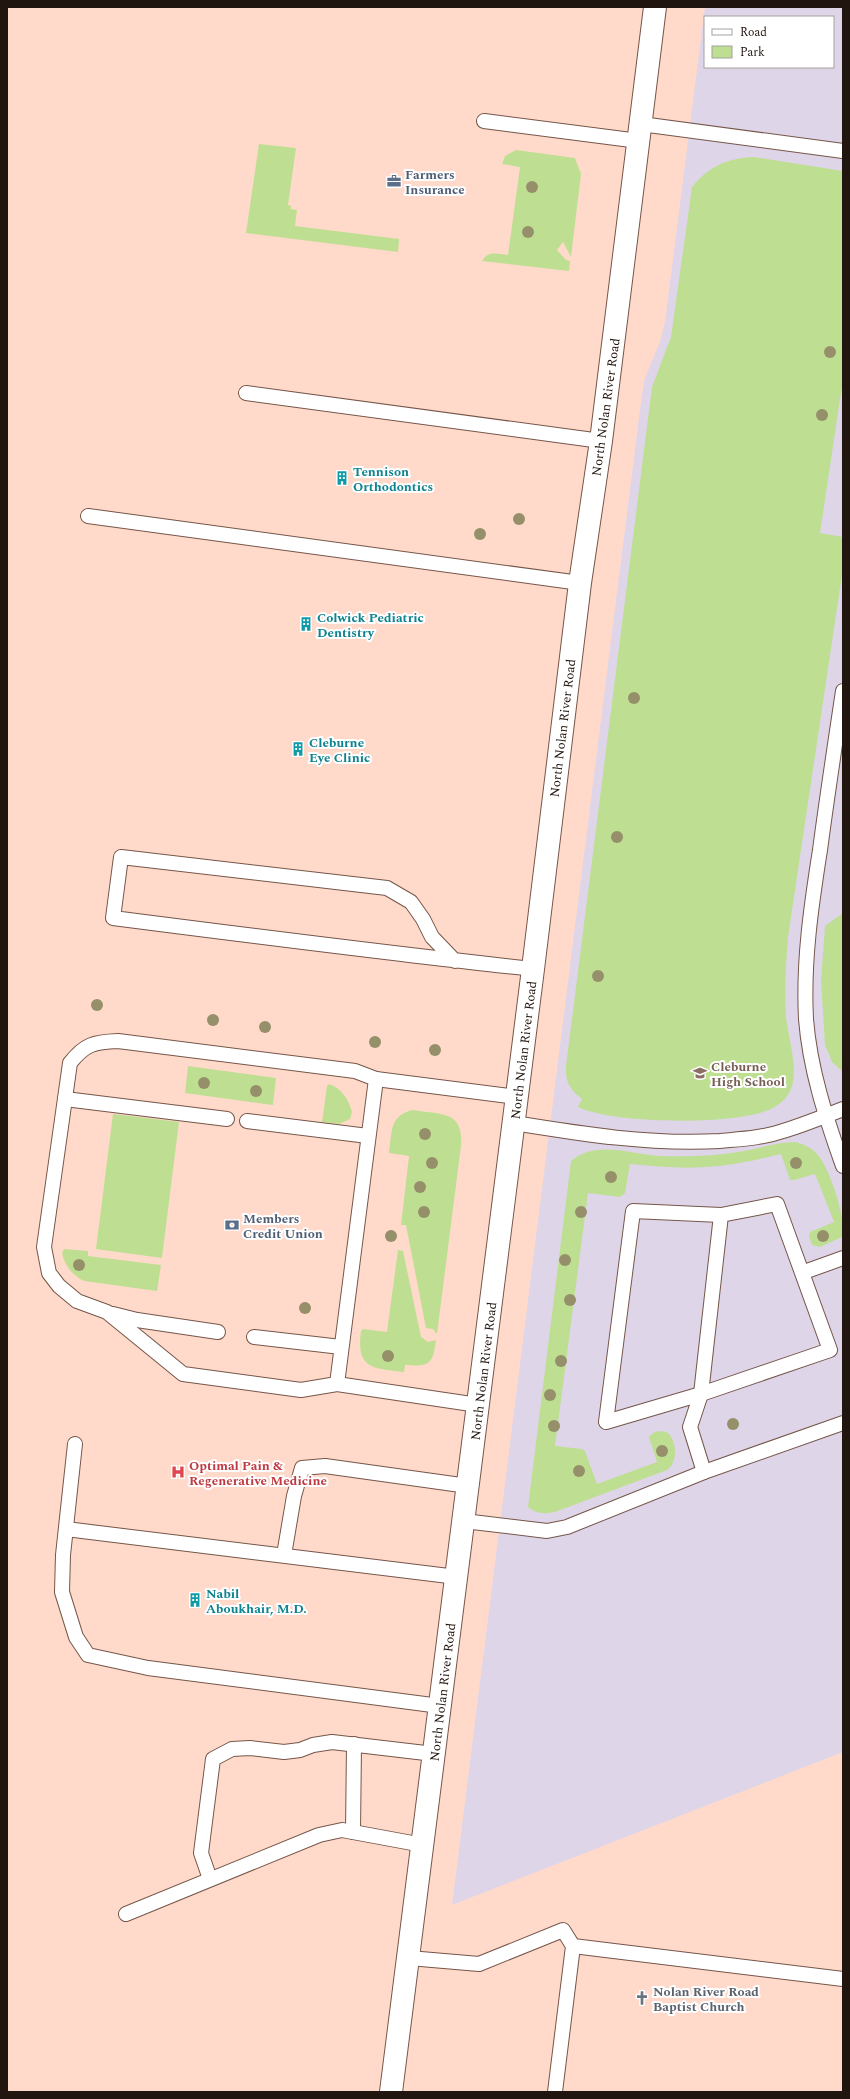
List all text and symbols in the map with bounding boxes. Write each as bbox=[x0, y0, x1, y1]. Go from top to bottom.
legend bbox=[704, 16, 834, 68]
text: Road bbox=[740, 23, 767, 42]
text: Park bbox=[740, 43, 765, 62]
place label: Farmers Insurance bbox=[405, 165, 465, 200]
office icon: Farmers Insurance bbox=[386, 173, 402, 189]
street label: North Nolan River Road bbox=[586, 337, 626, 478]
place label: Tennison Orthodontics bbox=[353, 462, 433, 497]
building icon: Tennison Orthodontics bbox=[334, 470, 350, 486]
place label: Colwick Pediatric Dentistry bbox=[317, 608, 424, 643]
building icon: Colwick Pediatric Dentistry bbox=[298, 616, 314, 632]
street label: North Nolan River Road bbox=[545, 658, 581, 798]
place label: Cleburne Eye Clinic bbox=[309, 733, 370, 768]
building icon: Cleburne Eye Clinic bbox=[290, 741, 306, 757]
street label: North Nolan River Road bbox=[506, 980, 542, 1120]
place label: Cleburne High School bbox=[711, 1057, 785, 1092]
school or university icon: Cleburne High School bbox=[692, 1065, 708, 1081]
place label: Members Credit Union bbox=[243, 1209, 323, 1244]
bank icon: Members Credit Union bbox=[224, 1217, 240, 1233]
street label: North Nolan River Road bbox=[466, 1301, 502, 1441]
place label: Optimal Pain & Regenerative Medicine bbox=[189, 1456, 327, 1491]
hospital icon: Optimal Pain & Regenerative Medicine bbox=[170, 1464, 186, 1480]
place label: Nabil Aboukhair, M.D. bbox=[206, 1584, 307, 1619]
building icon: Nabil Aboukhair, M.D. bbox=[187, 1592, 203, 1608]
street label: North Nolan River Road bbox=[425, 1622, 461, 1762]
place label: Nolan River Road Baptist Church bbox=[653, 1982, 759, 2017]
church icon: Nolan River Road Baptist Church bbox=[634, 1990, 650, 2006]

